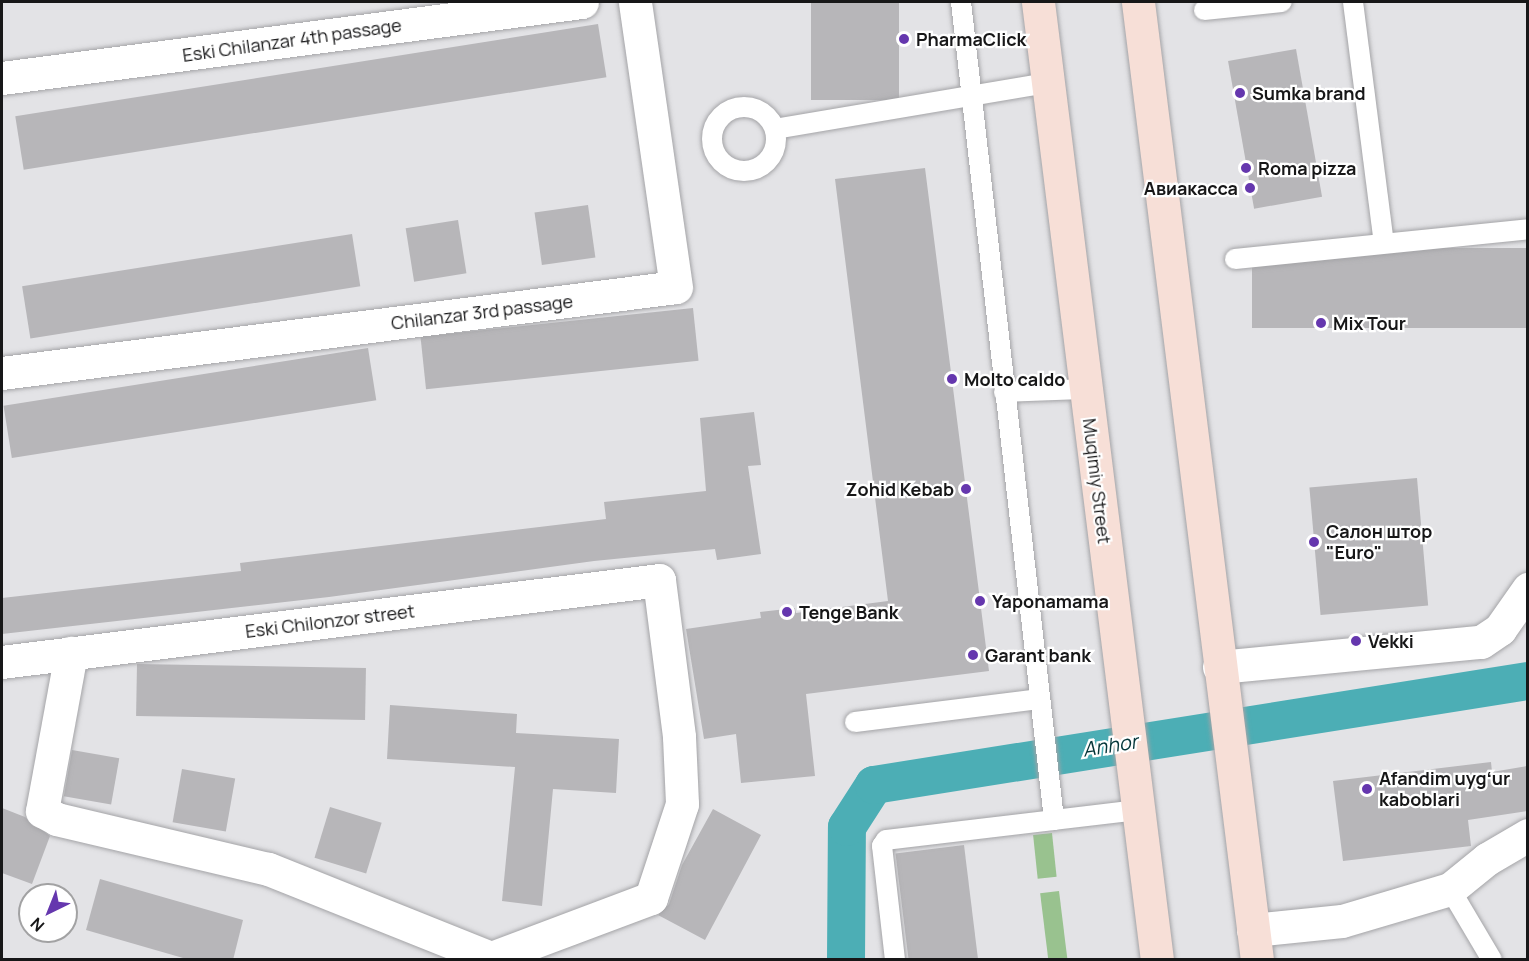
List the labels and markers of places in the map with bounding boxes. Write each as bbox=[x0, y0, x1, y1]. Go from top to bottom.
place label: PharmaClick bbox=[916, 28, 1026, 50]
marker: PharmaClick bbox=[897, 32, 911, 46]
place label: Sumka brand bbox=[1252, 82, 1366, 104]
marker: Sumka brand bbox=[1233, 86, 1247, 100]
place label: Roma pizza bbox=[1258, 157, 1356, 179]
marker: Roma pizza bbox=[1239, 161, 1253, 175]
place label: Авиакасса bbox=[1144, 177, 1238, 199]
marker: Авиакасса bbox=[1243, 181, 1257, 195]
place label: Mix Tour bbox=[1333, 312, 1406, 334]
marker: Mix Tour bbox=[1314, 316, 1328, 330]
place label: Molto caldo bbox=[964, 368, 1065, 390]
marker: Molto caldo bbox=[945, 372, 959, 386]
place label: Zohid Kebab bbox=[846, 478, 954, 500]
marker: Zohid Kebab bbox=[959, 482, 973, 496]
place label: Салон штор "Euro" bbox=[1326, 521, 1432, 564]
marker: Салон штор "Euro" bbox=[1307, 535, 1321, 549]
place label: Yaponamama bbox=[992, 590, 1109, 612]
marker: Yaponamama bbox=[973, 594, 987, 608]
place label: Tenge Bank bbox=[799, 601, 898, 623]
marker: Tenge Bank bbox=[780, 605, 794, 619]
place label: Vekki bbox=[1368, 630, 1414, 652]
marker: Vekki bbox=[1349, 634, 1363, 648]
place label: Garant bank bbox=[985, 644, 1091, 666]
marker: Garant bank bbox=[966, 648, 980, 662]
place label: Afandim uygʻur kaboblari bbox=[1379, 768, 1510, 810]
marker: Afandim uygʻur kaboblari bbox=[1360, 782, 1374, 796]

